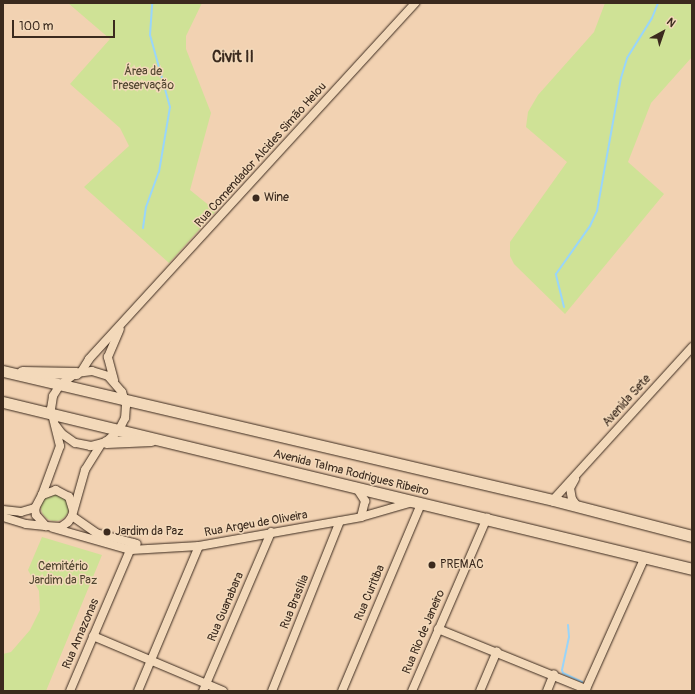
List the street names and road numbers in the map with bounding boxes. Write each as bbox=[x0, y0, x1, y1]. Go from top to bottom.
street label: Rua Comendador Alcides Simão Helou bbox=[192, 80, 330, 230]
street label: Avenida Sete bbox=[600, 372, 654, 430]
street label: Avenida Talma Rodrigues Ribeiro bbox=[272, 447, 430, 499]
street label: Rua Argeu de Oliveira bbox=[203, 508, 309, 540]
street label: Rua Curitiba bbox=[352, 563, 388, 623]
street label: Rua Guanabara bbox=[205, 570, 247, 644]
street label: Rua Brasília bbox=[278, 573, 312, 631]
street label: Rua Rio de Janeiro bbox=[400, 588, 448, 676]
street label: Rua Amazonas bbox=[60, 597, 102, 671]

